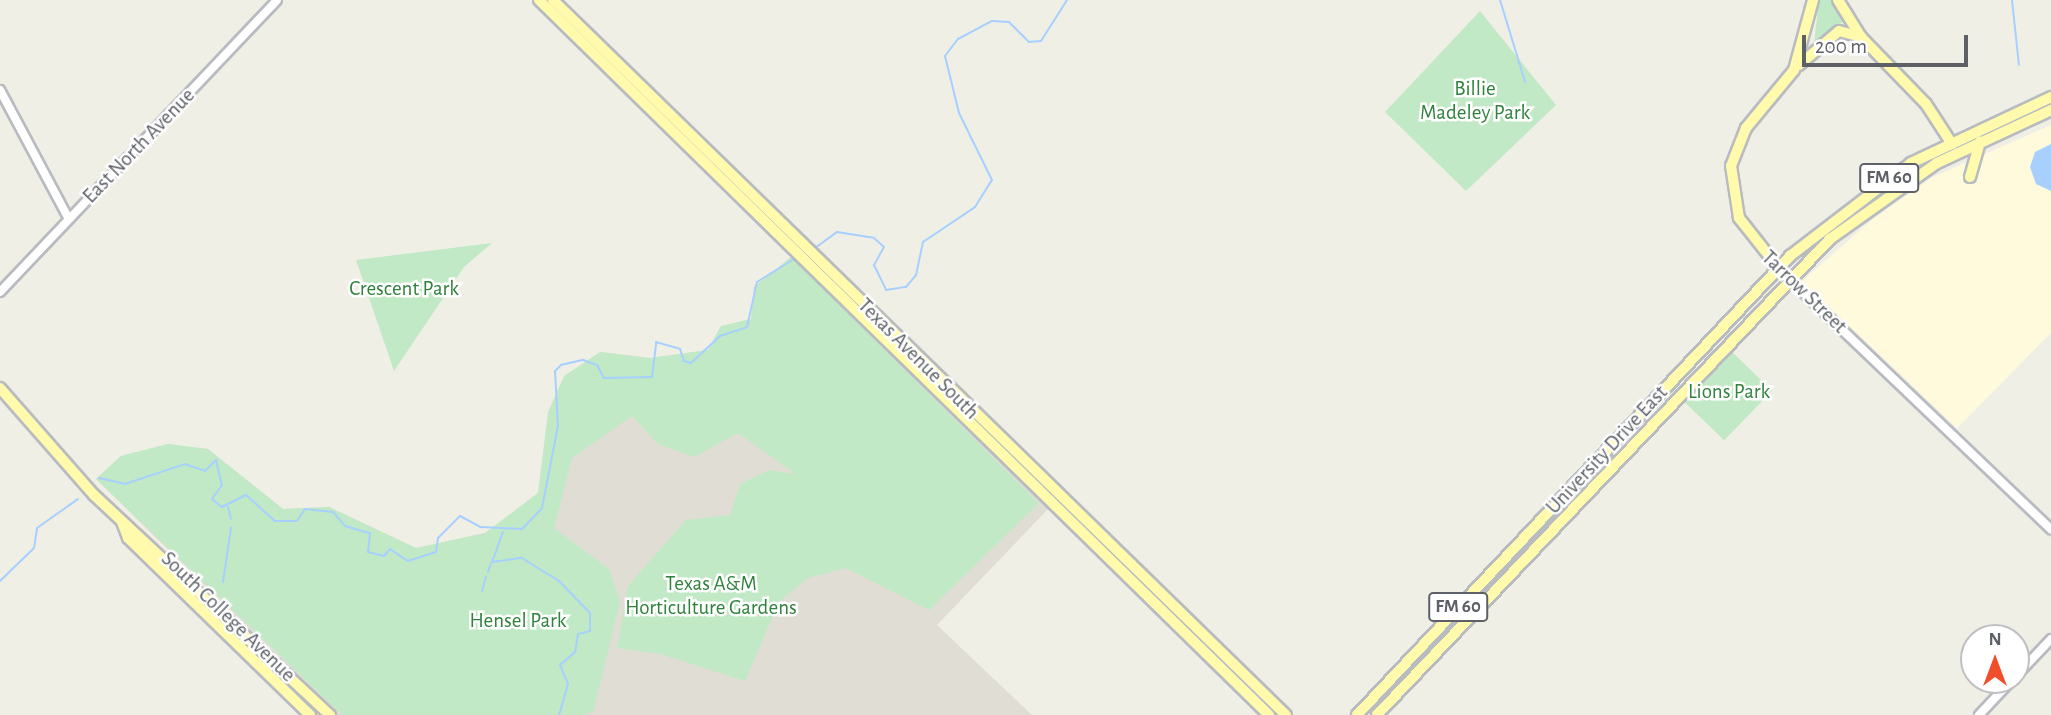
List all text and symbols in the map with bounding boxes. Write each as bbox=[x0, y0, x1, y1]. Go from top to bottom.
scale bar bbox=[1806, 21, 1972, 65]
text: 200 m bbox=[1815, 36, 1867, 57]
park label: Billie Madeley Park bbox=[1420, 76, 1530, 126]
street label: East North Avenue bbox=[78, 83, 200, 209]
road number: FM 60 bbox=[1857, 162, 1920, 194]
street label: Tarrow Street bbox=[1756, 245, 1852, 339]
park label: Crescent Park bbox=[349, 276, 459, 302]
street label: Texas Avenue South bbox=[852, 293, 984, 425]
park label: Lions Park bbox=[1688, 379, 1770, 405]
street label: University Drive East bbox=[1541, 380, 1673, 520]
street label: South College Avenue bbox=[156, 547, 300, 687]
park label: Texas A&M Horticulture Gardens bbox=[625, 571, 797, 621]
road number: FM 60 bbox=[1426, 592, 1490, 622]
park label: Hensel Park bbox=[470, 608, 566, 634]
north arrow bbox=[1960, 624, 2030, 694]
text: N bbox=[1988, 630, 2002, 649]

